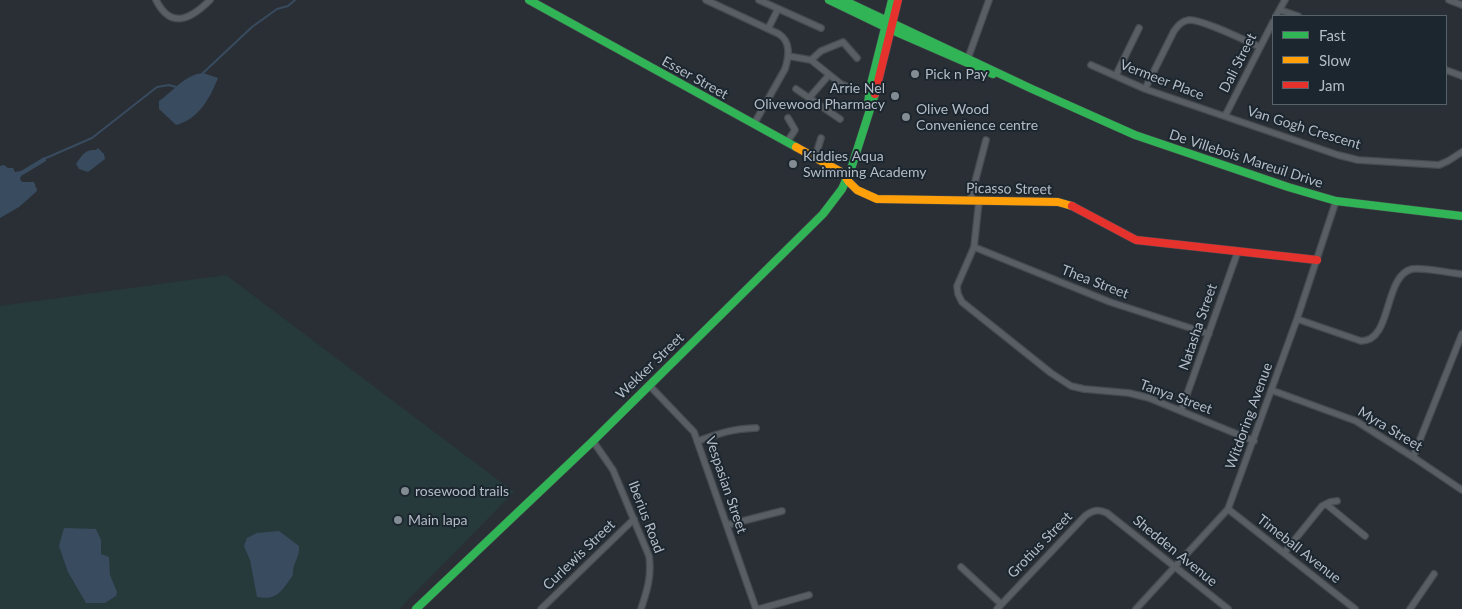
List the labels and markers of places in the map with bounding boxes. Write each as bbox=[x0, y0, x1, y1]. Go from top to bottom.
place label: Pick n Pay bbox=[925, 66, 988, 82]
marker: Pick n Pay bbox=[909, 68, 921, 80]
place label: Arrie Nel Olivewood Pharmacy bbox=[754, 80, 885, 112]
marker: Arrie Nel Olivewood Pharmacy bbox=[889, 90, 901, 102]
place label: Olive Wood Convenience centre bbox=[916, 101, 1038, 134]
marker: Olive Wood Convenience centre bbox=[900, 111, 912, 123]
place label: Kiddies Aqua Swimming Academy bbox=[803, 148, 927, 180]
marker: Kiddies Aqua Swimming Academy bbox=[787, 158, 799, 170]
place label: rosewood trails bbox=[415, 483, 509, 499]
marker: rosewood trails bbox=[399, 485, 411, 497]
place label: Main lapa bbox=[408, 512, 468, 528]
marker: Main lapa bbox=[392, 514, 404, 526]

